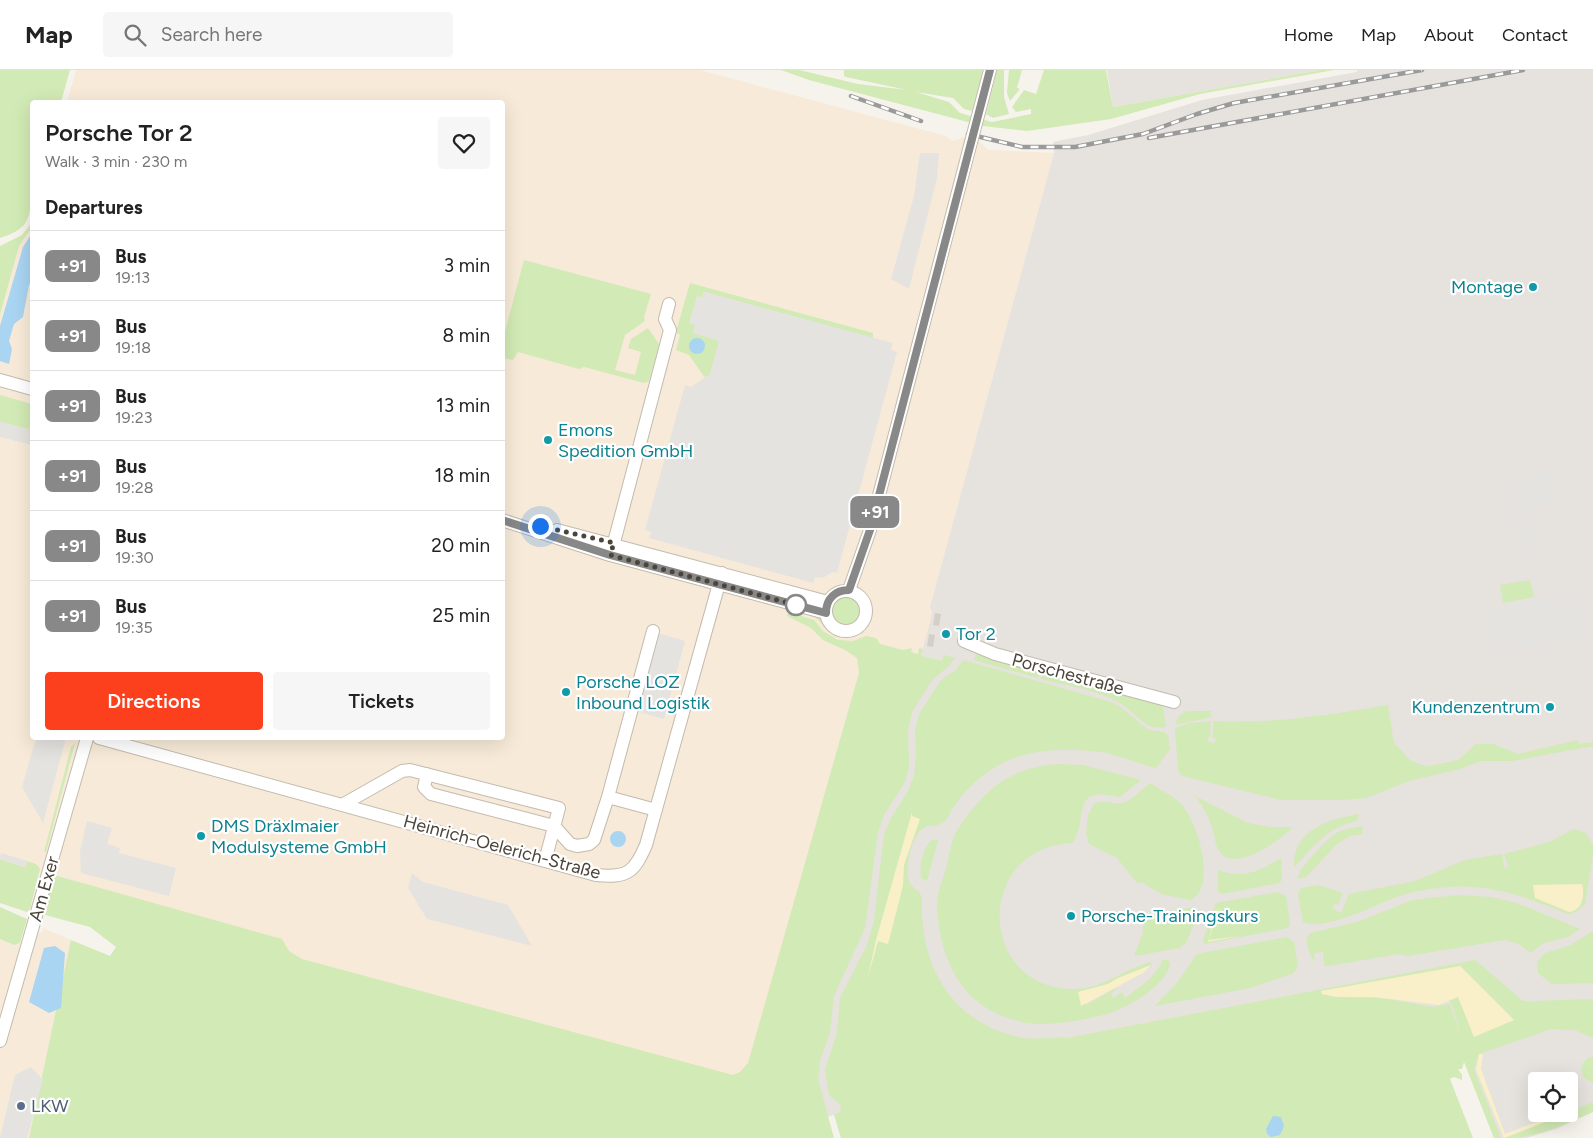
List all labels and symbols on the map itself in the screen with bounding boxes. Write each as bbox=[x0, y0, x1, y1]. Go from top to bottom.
place label: Montage bbox=[1451, 276, 1523, 298]
marker: Montage bbox=[1527, 281, 1539, 293]
place label: Emons Spedition GmbH bbox=[558, 419, 693, 462]
marker: Emons Spedition GmbH bbox=[542, 434, 554, 446]
line badge: +91 bbox=[846, 496, 904, 528]
your location bbox=[528, 514, 553, 539]
unlabelled marker bbox=[785, 594, 807, 616]
place label: Tor 2 bbox=[956, 623, 996, 645]
marker: Tor 2 bbox=[940, 628, 952, 640]
street label: Porschestraße bbox=[1010, 648, 1127, 700]
place label: Porsche LOZ Inbound Logistik bbox=[576, 671, 710, 714]
marker: Porsche LOZ Inbound Logistik bbox=[560, 686, 572, 698]
place label: Kundenzentrum bbox=[1412, 696, 1540, 718]
marker: Kundenzentrum bbox=[1544, 701, 1556, 713]
street label: Heinrich-Oelerich-Straße bbox=[401, 810, 603, 884]
place label: DMS Dräxlmaier Modulsysteme GmbH bbox=[211, 815, 387, 858]
marker: DMS Dräxlmaier Modulsysteme GmbH bbox=[195, 830, 207, 842]
street label: Am Exer bbox=[24, 854, 64, 924]
place label: Porsche-Trainingskurs bbox=[1081, 905, 1258, 927]
marker: Porsche-Trainingskurs bbox=[1065, 910, 1077, 922]
place label: LKW bbox=[31, 1095, 69, 1117]
marker: LKW bbox=[15, 1100, 27, 1112]

